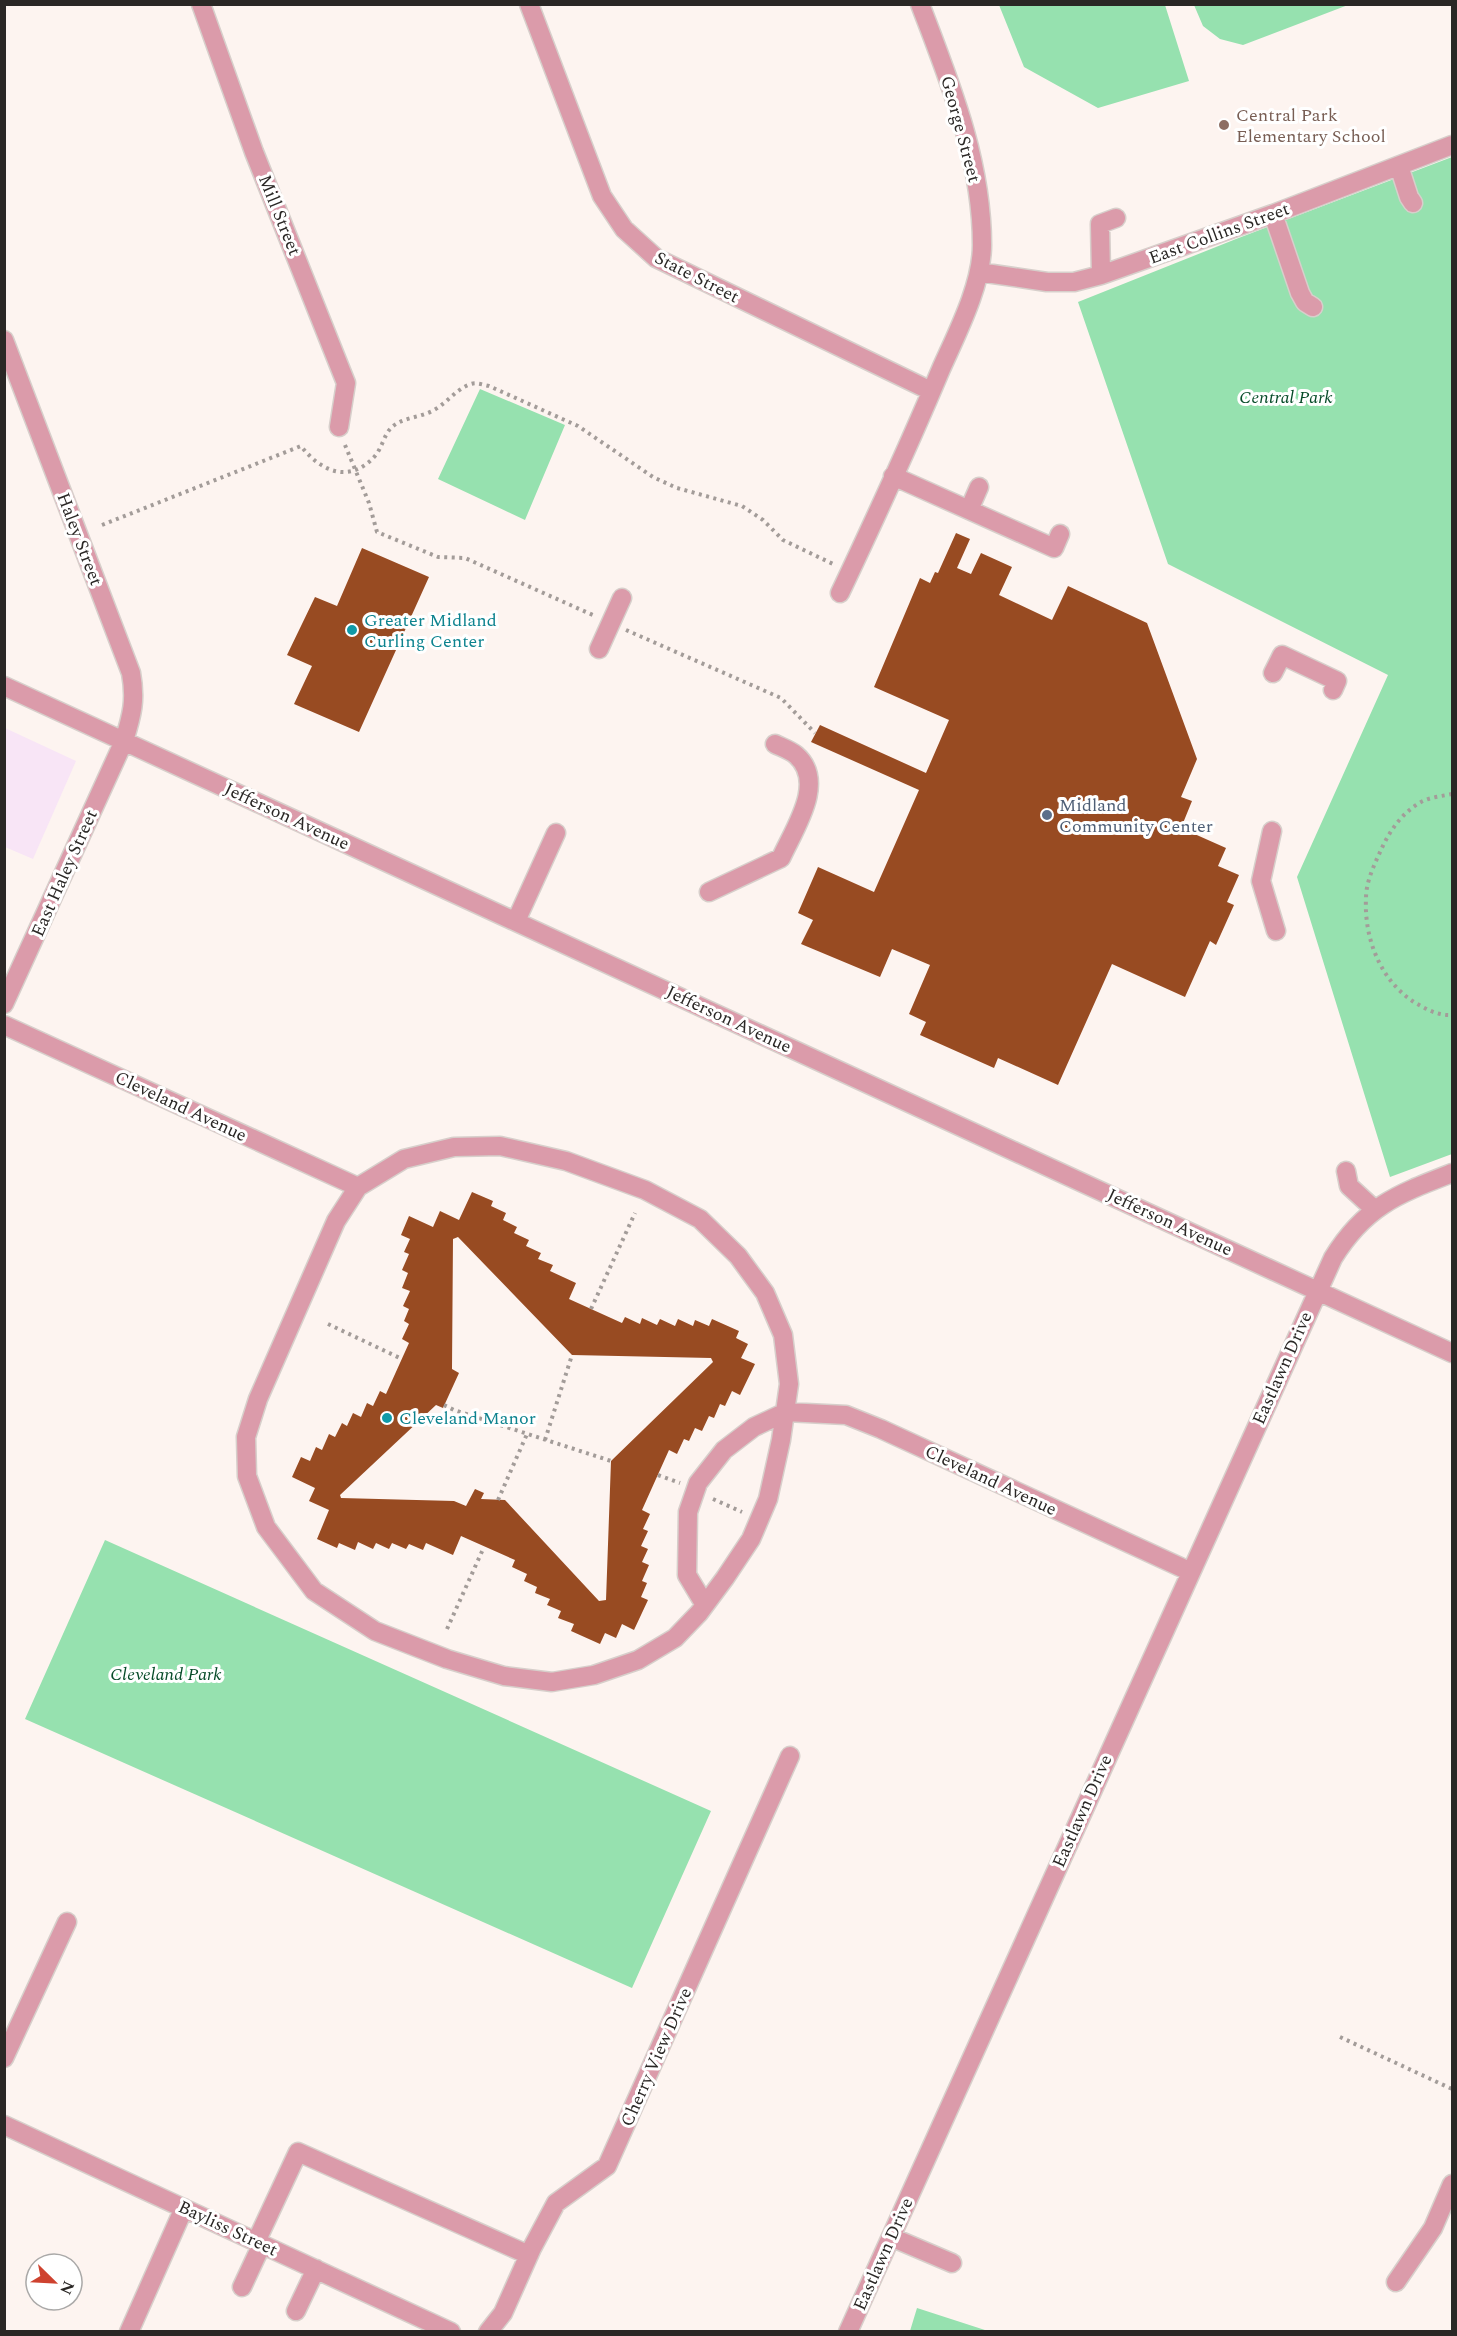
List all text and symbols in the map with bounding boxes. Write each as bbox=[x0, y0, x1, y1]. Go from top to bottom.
street label: George Street bbox=[933, 73, 988, 186]
place label: Central Park Elementary School bbox=[1236, 102, 1386, 150]
marker: Central Park Elementary School bbox=[1217, 118, 1231, 132]
street label: Mill Street bbox=[251, 171, 308, 260]
street label: East Collins Street bbox=[1145, 195, 1293, 271]
street label: State Street bbox=[650, 245, 744, 310]
park label: Central Park bbox=[1239, 384, 1333, 411]
street label: Haley Street bbox=[49, 489, 110, 590]
place label: Greater Midland Curling Center bbox=[364, 607, 497, 655]
marker: Greater Midland Curling Center bbox=[345, 623, 359, 637]
street label: Jefferson Avenue bbox=[220, 776, 354, 857]
place label: Midland Community Center bbox=[1059, 792, 1213, 840]
street label: East Haley Street bbox=[24, 805, 105, 941]
marker: Midland Community Center bbox=[1040, 808, 1054, 822]
street label: Jefferson Avenue bbox=[662, 979, 796, 1060]
street label: Cleveland Avenue bbox=[110, 1064, 251, 1149]
street label: Jefferson Avenue bbox=[1103, 1182, 1237, 1263]
street label: Eastlawn Drive bbox=[1245, 1307, 1319, 1429]
place label: Cleveland Manor bbox=[399, 1405, 536, 1432]
marker: Cleveland Manor bbox=[380, 1411, 394, 1425]
street label: Cleveland Avenue bbox=[920, 1438, 1061, 1523]
park label: Cleveland Park bbox=[110, 1661, 222, 1688]
street label: Eastlawn Drive bbox=[1045, 1750, 1119, 1872]
street label: Cherry View Drive bbox=[614, 1983, 699, 2131]
street label: Eastlawn Drive bbox=[846, 2193, 920, 2315]
street label: Bayliss Street bbox=[173, 2194, 282, 2263]
north arrow bbox=[24, 2252, 84, 2312]
text: N bbox=[53, 2277, 80, 2299]

